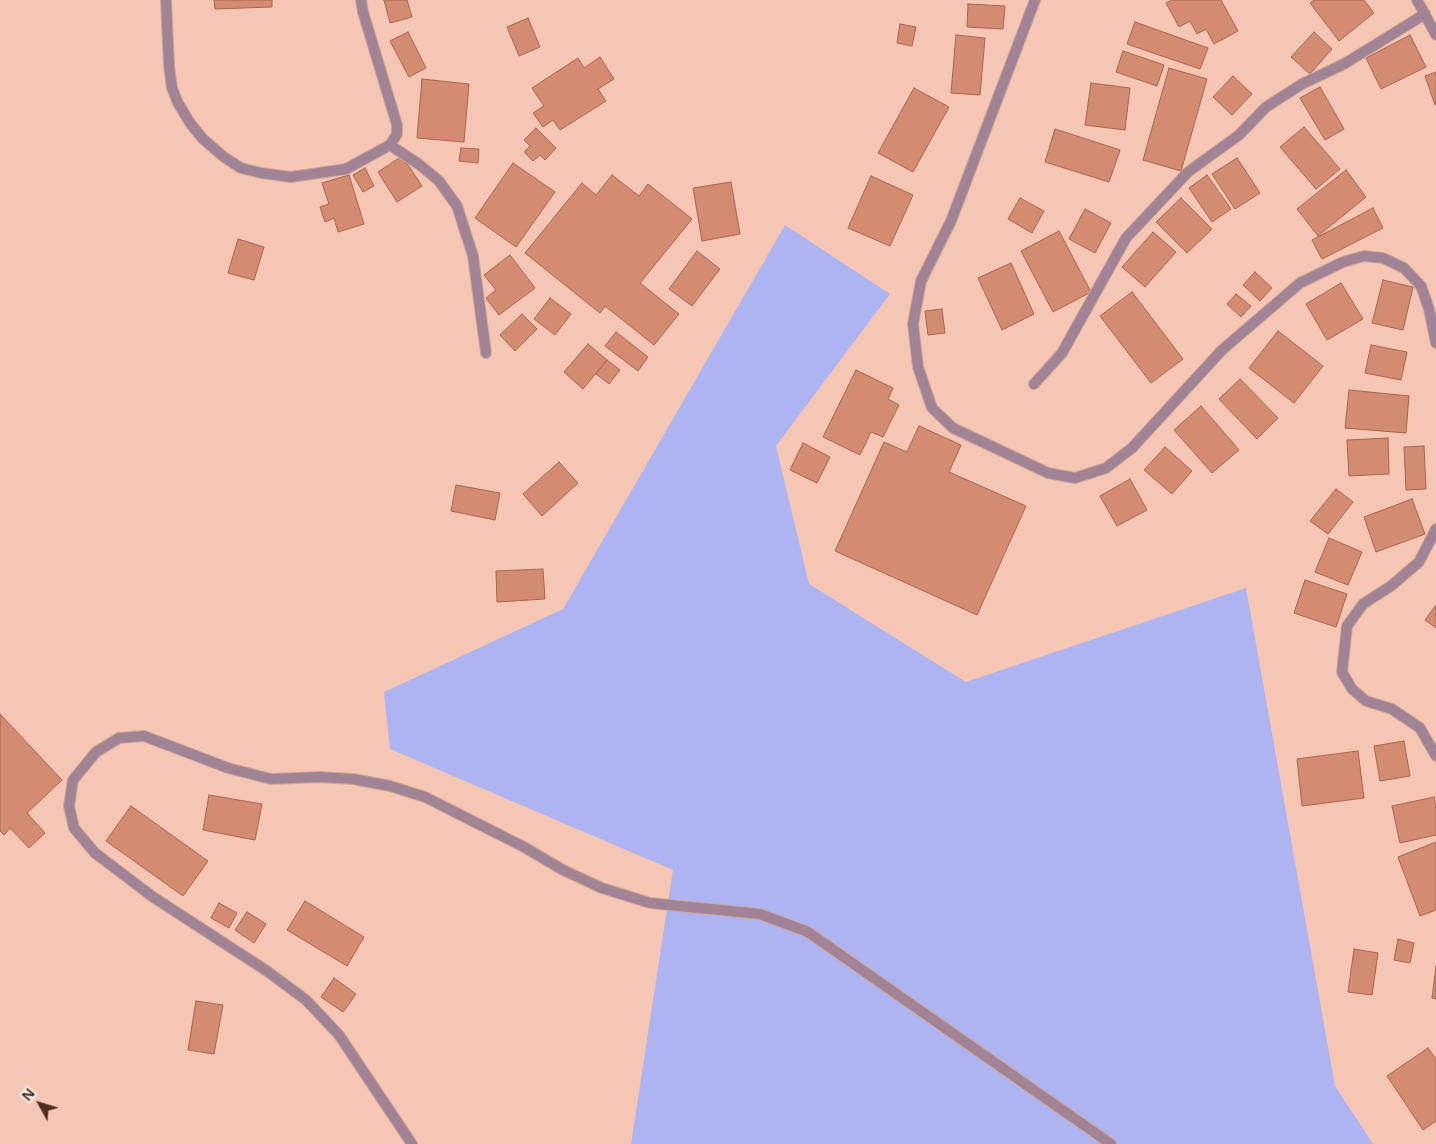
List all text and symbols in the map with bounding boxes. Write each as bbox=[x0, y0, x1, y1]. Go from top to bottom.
north arrow bbox=[15, 1079, 65, 1129]
text: N bbox=[17, 1084, 39, 1105]

